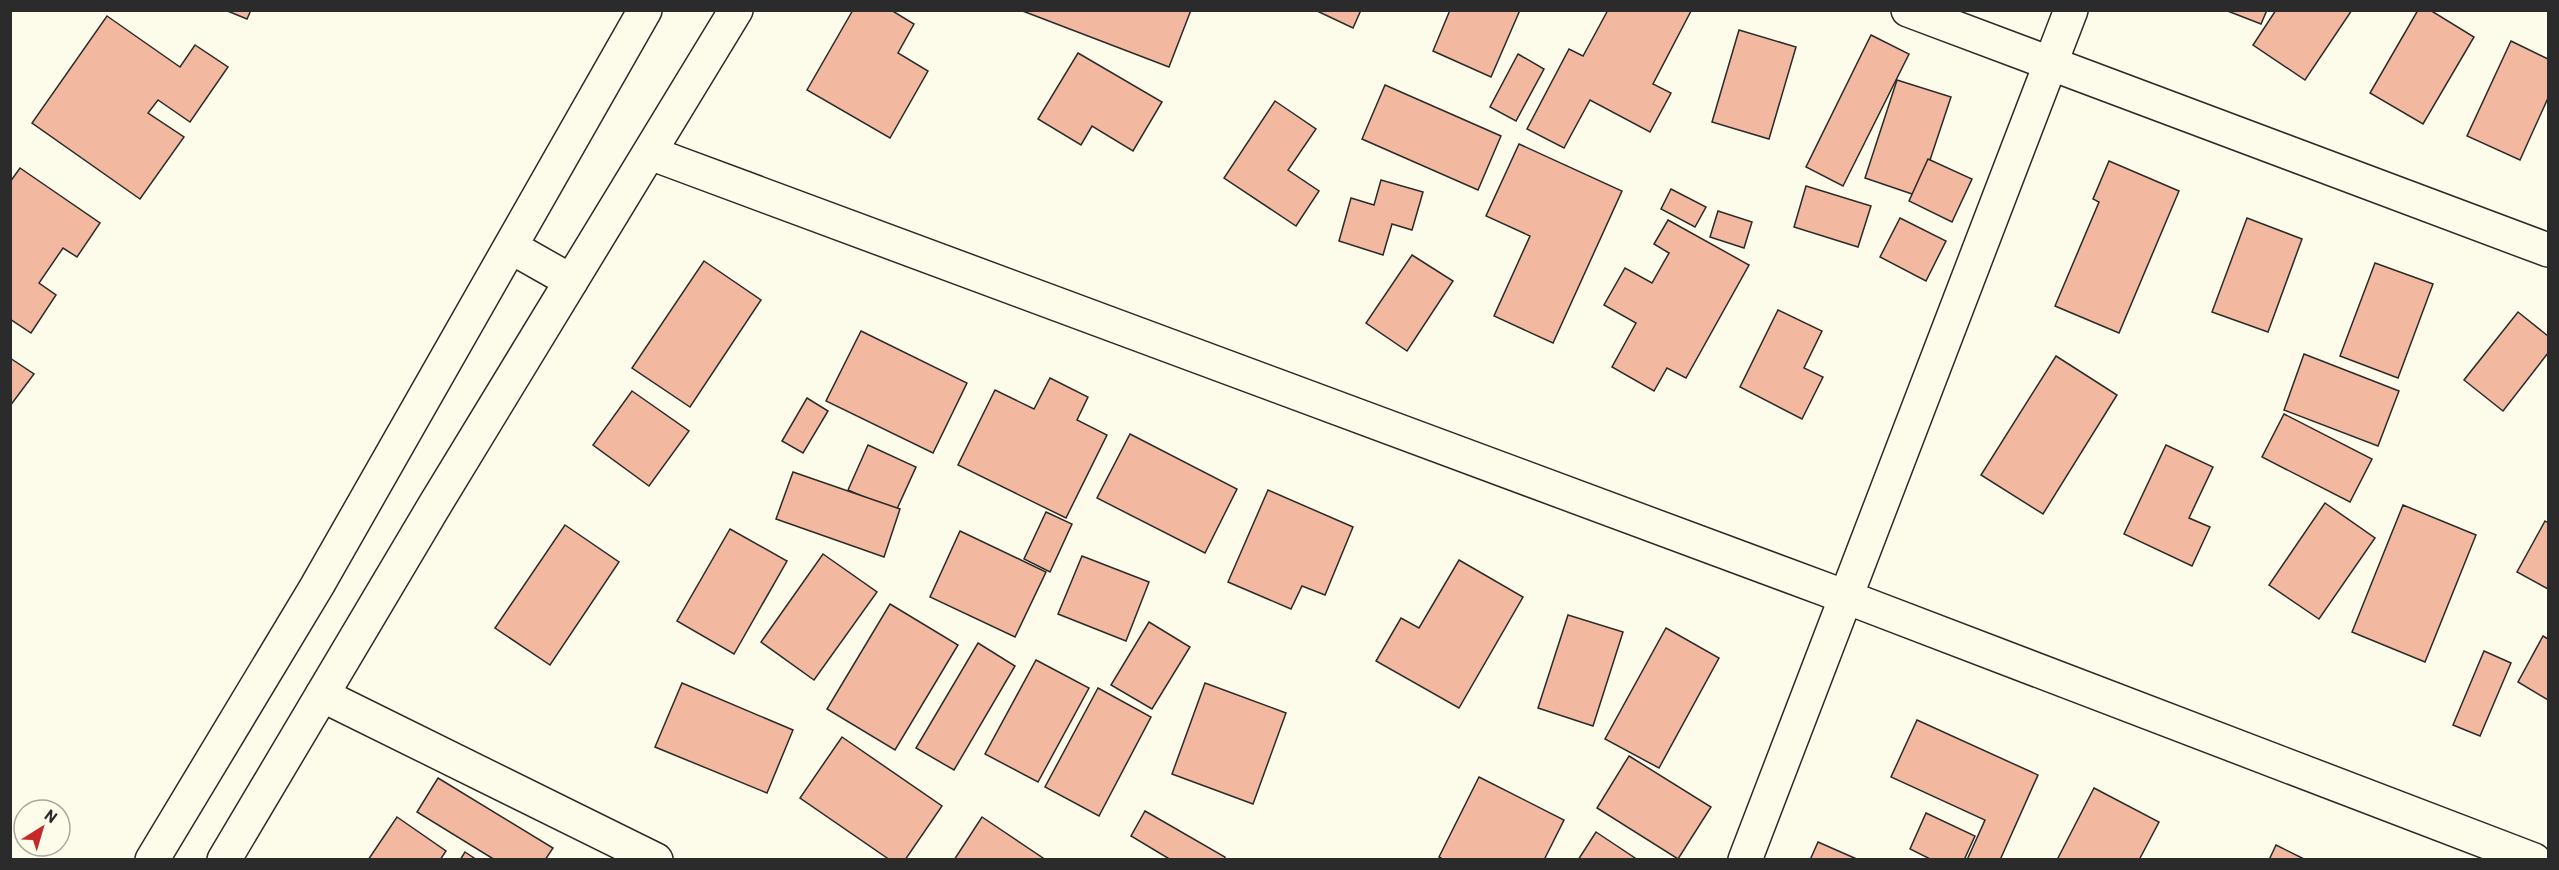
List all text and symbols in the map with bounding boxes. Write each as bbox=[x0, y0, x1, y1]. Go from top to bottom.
north arrow bbox=[12, 798, 72, 858]
text: N bbox=[41, 805, 61, 826]

